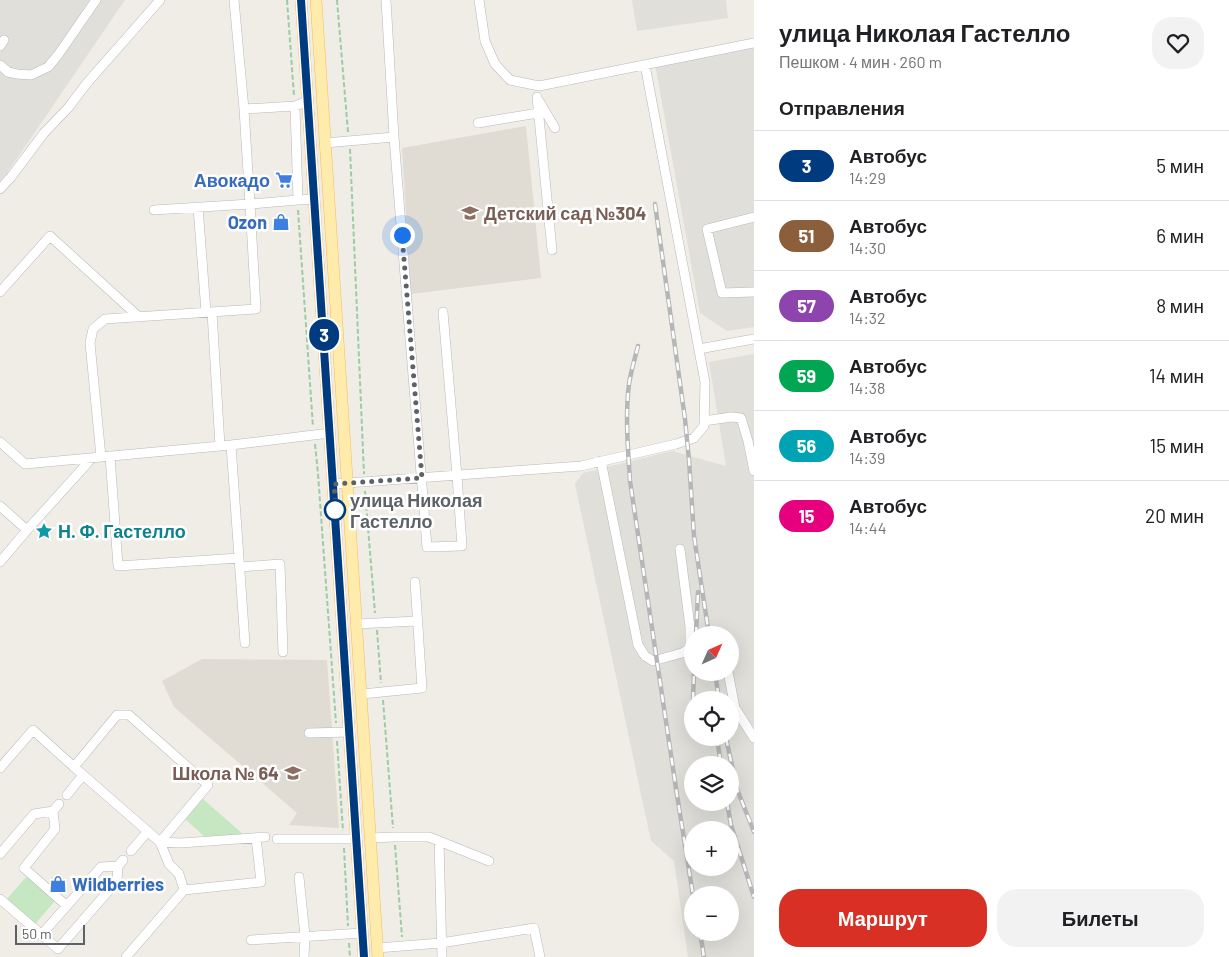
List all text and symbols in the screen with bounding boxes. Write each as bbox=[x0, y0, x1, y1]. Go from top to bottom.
button: heart bbox=[1152, 17, 1204, 69]
text: улица Николая Гастелло bbox=[779, 18, 1070, 47]
text: Пешком · 4 мин · 260 m bbox=[779, 52, 942, 71]
text: Отправления bbox=[779, 96, 905, 119]
text: Автобус bbox=[849, 144, 927, 167]
text: 5 мин bbox=[1156, 154, 1204, 177]
text: 3 bbox=[802, 155, 811, 177]
text: 14:29 bbox=[849, 168, 886, 187]
place label: Авокадо bbox=[194, 169, 270, 191]
supermarket icon: Авокадо bbox=[274, 170, 294, 190]
place label: Детский сад №304 bbox=[484, 202, 646, 224]
school or university icon: Детский сад №304 bbox=[460, 203, 480, 223]
place label: Ozon bbox=[228, 211, 267, 233]
shop icon: Ozon bbox=[271, 212, 291, 232]
text: Автобус bbox=[849, 214, 927, 237]
your location bbox=[390, 223, 415, 248]
text: 6 мин bbox=[1156, 224, 1204, 247]
text: 51 bbox=[799, 225, 814, 247]
text: 14:30 bbox=[849, 238, 886, 257]
text: Автобус bbox=[849, 284, 927, 307]
text: 8 мин bbox=[1156, 294, 1204, 317]
text: 57 bbox=[797, 295, 816, 317]
text: 14:32 bbox=[849, 308, 886, 327]
line badge: 3 bbox=[308, 319, 340, 351]
text: 3 bbox=[319, 324, 329, 346]
text: Автобус bbox=[849, 354, 927, 377]
text: 14 мин bbox=[1149, 364, 1204, 387]
text: 59 bbox=[797, 365, 816, 387]
text: 14:38 bbox=[849, 378, 885, 397]
text: Автобус bbox=[849, 424, 927, 447]
text: 15 мин bbox=[1150, 434, 1204, 457]
text: 56 bbox=[797, 435, 816, 457]
text: 14:39 bbox=[849, 448, 885, 467]
place label: улица Николая Гастелло bbox=[350, 489, 483, 532]
text: Автобус bbox=[849, 494, 927, 517]
marker: улица Николая Гастелло bbox=[324, 499, 346, 521]
text: 20 мин bbox=[1145, 504, 1204, 527]
text: 15 bbox=[798, 505, 815, 527]
text: 14:44 bbox=[849, 518, 886, 537]
place label: Н. Ф. Гастелло bbox=[58, 520, 186, 542]
place icon: Н. Ф. Гастелло bbox=[34, 521, 54, 541]
north arrow bbox=[684, 626, 739, 681]
map controls bbox=[684, 626, 739, 941]
button: locate bbox=[684, 691, 739, 746]
button: layers bbox=[684, 756, 739, 811]
place label: Школа № 64 bbox=[172, 762, 279, 784]
school or university icon: Школа № 64 bbox=[283, 763, 303, 783]
button: + bbox=[684, 821, 739, 876]
place label: Wildberries bbox=[72, 873, 164, 895]
shop icon: Wildberries bbox=[48, 874, 68, 894]
button: − bbox=[684, 886, 739, 941]
button: Маршрут bbox=[779, 889, 987, 947]
button: Билеты bbox=[997, 889, 1204, 947]
scale bar bbox=[15, 922, 85, 945]
text: 50 m bbox=[22, 925, 51, 942]

